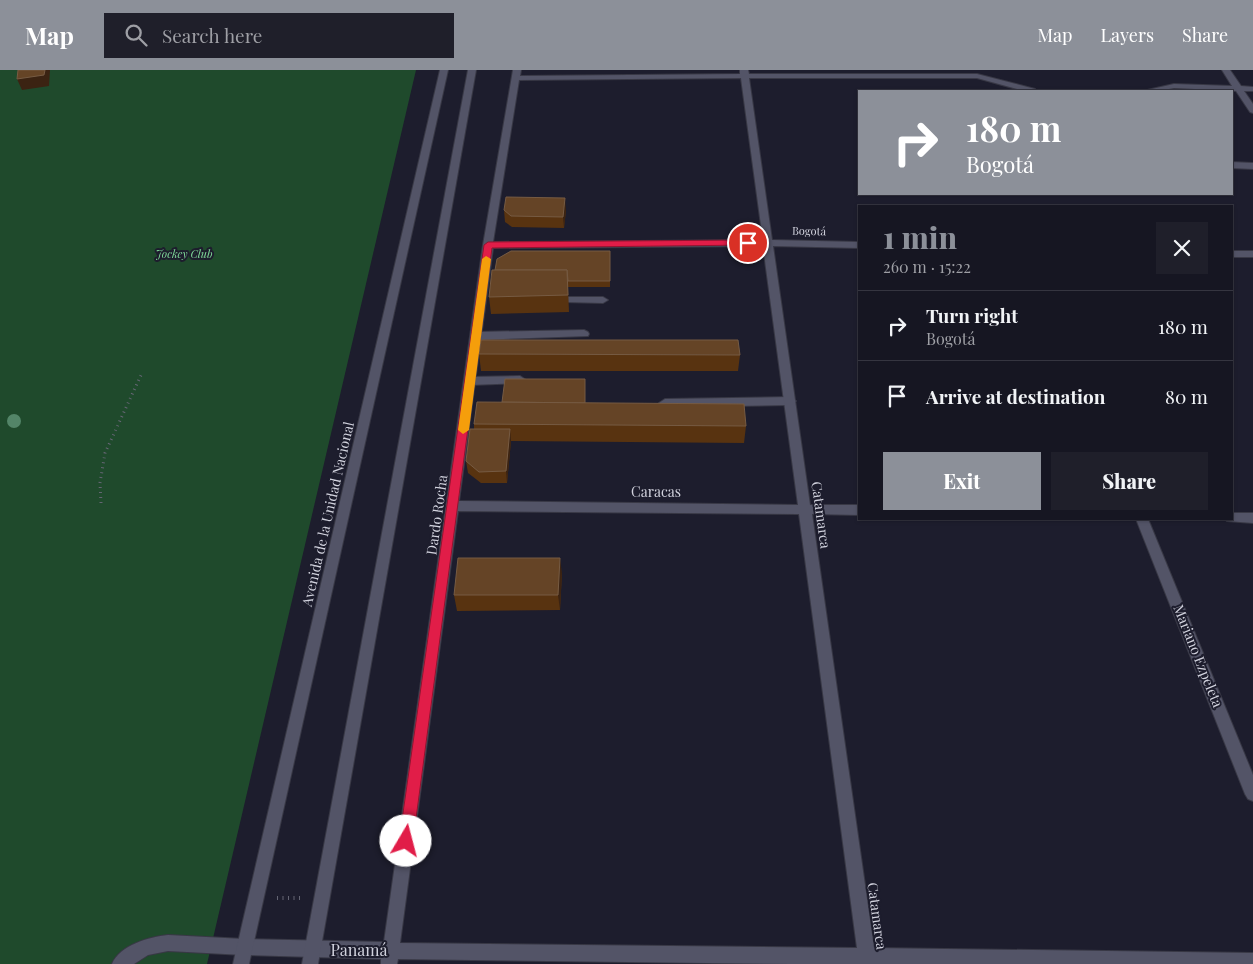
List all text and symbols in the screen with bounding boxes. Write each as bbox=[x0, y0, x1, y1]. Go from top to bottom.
search box bbox=[104, 13, 454, 58]
text: Map bbox=[25, 19, 74, 51]
icon: search bbox=[122, 21, 150, 49]
text: Search here bbox=[162, 22, 262, 48]
text: Map bbox=[1037, 23, 1072, 47]
text: Layers bbox=[1100, 23, 1154, 47]
text: Share bbox=[1182, 23, 1228, 47]
text: 180 m bbox=[966, 104, 1061, 151]
icon: right bbox=[883, 110, 948, 175]
text: Bogotá bbox=[966, 149, 1034, 179]
text: 1 min bbox=[883, 217, 957, 257]
pin bbox=[727, 222, 769, 264]
button: close bbox=[1156, 222, 1208, 274]
street label: Bogotá bbox=[792, 223, 827, 238]
icon: arrive bbox=[734, 229, 762, 257]
park label: Jockey Club bbox=[155, 246, 213, 261]
text: 260 m · 15:22 bbox=[883, 256, 971, 277]
text: Turn right bbox=[926, 302, 1018, 328]
icon: right bbox=[883, 312, 911, 340]
text: 180 m bbox=[1158, 313, 1208, 339]
text: Bogotá bbox=[926, 328, 975, 349]
icon: arrive bbox=[883, 382, 911, 410]
text: Arrive at destination bbox=[926, 383, 1106, 409]
text: 80 m bbox=[1165, 383, 1208, 409]
street label: Avenida de la Unidad Nacional bbox=[297, 420, 358, 609]
button: Exit bbox=[883, 452, 1041, 510]
button: Share bbox=[1051, 452, 1208, 510]
street label: Dardo Rocha bbox=[421, 473, 452, 556]
street label: Catamarca bbox=[807, 480, 836, 550]
street label: Caracas bbox=[631, 482, 681, 501]
street label: Mariano Ezpeleta bbox=[1169, 602, 1228, 710]
position arrow bbox=[379, 814, 431, 866]
street label: Catamarca bbox=[863, 881, 892, 951]
street label: Panamá bbox=[331, 939, 387, 960]

